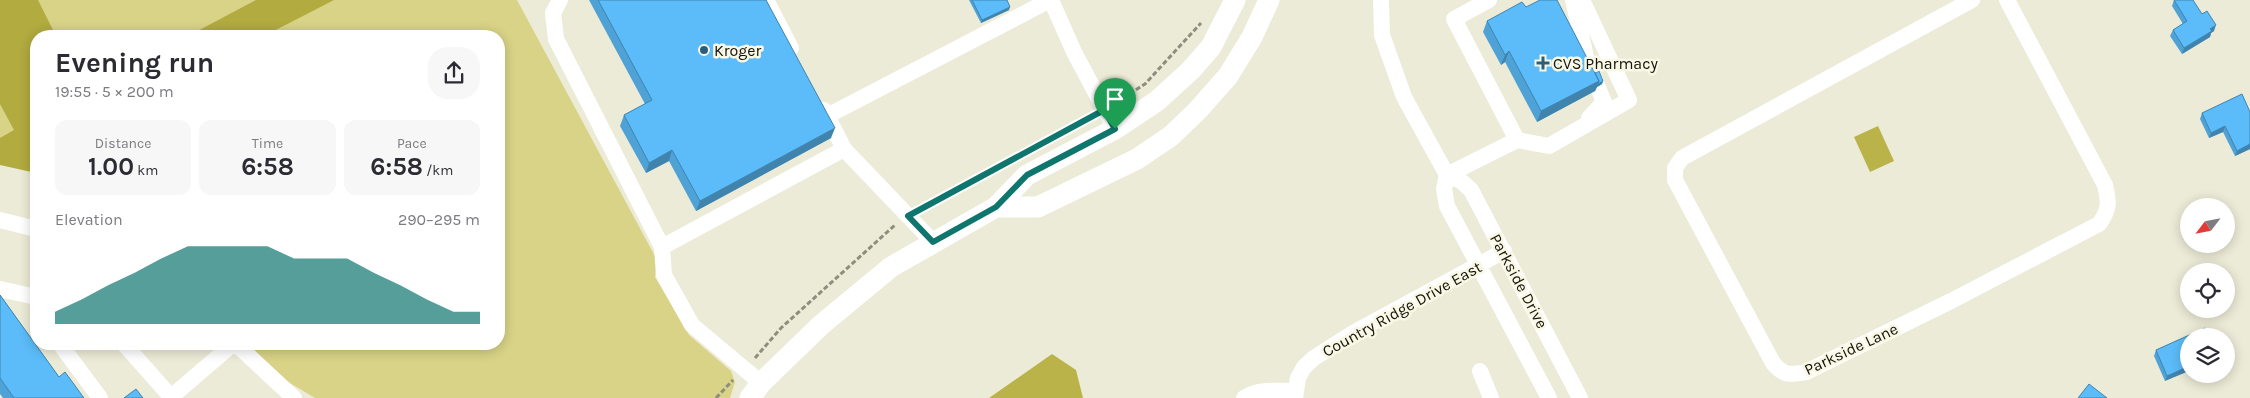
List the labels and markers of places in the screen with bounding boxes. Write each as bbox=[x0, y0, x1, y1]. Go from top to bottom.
place label: Kroger bbox=[714, 41, 761, 60]
marker: Kroger bbox=[698, 44, 710, 56]
place label: CVS Pharmacy bbox=[1553, 54, 1658, 73]
marker: CVS Pharmacy bbox=[1537, 57, 1549, 69]
pin bbox=[1094, 78, 1136, 129]

